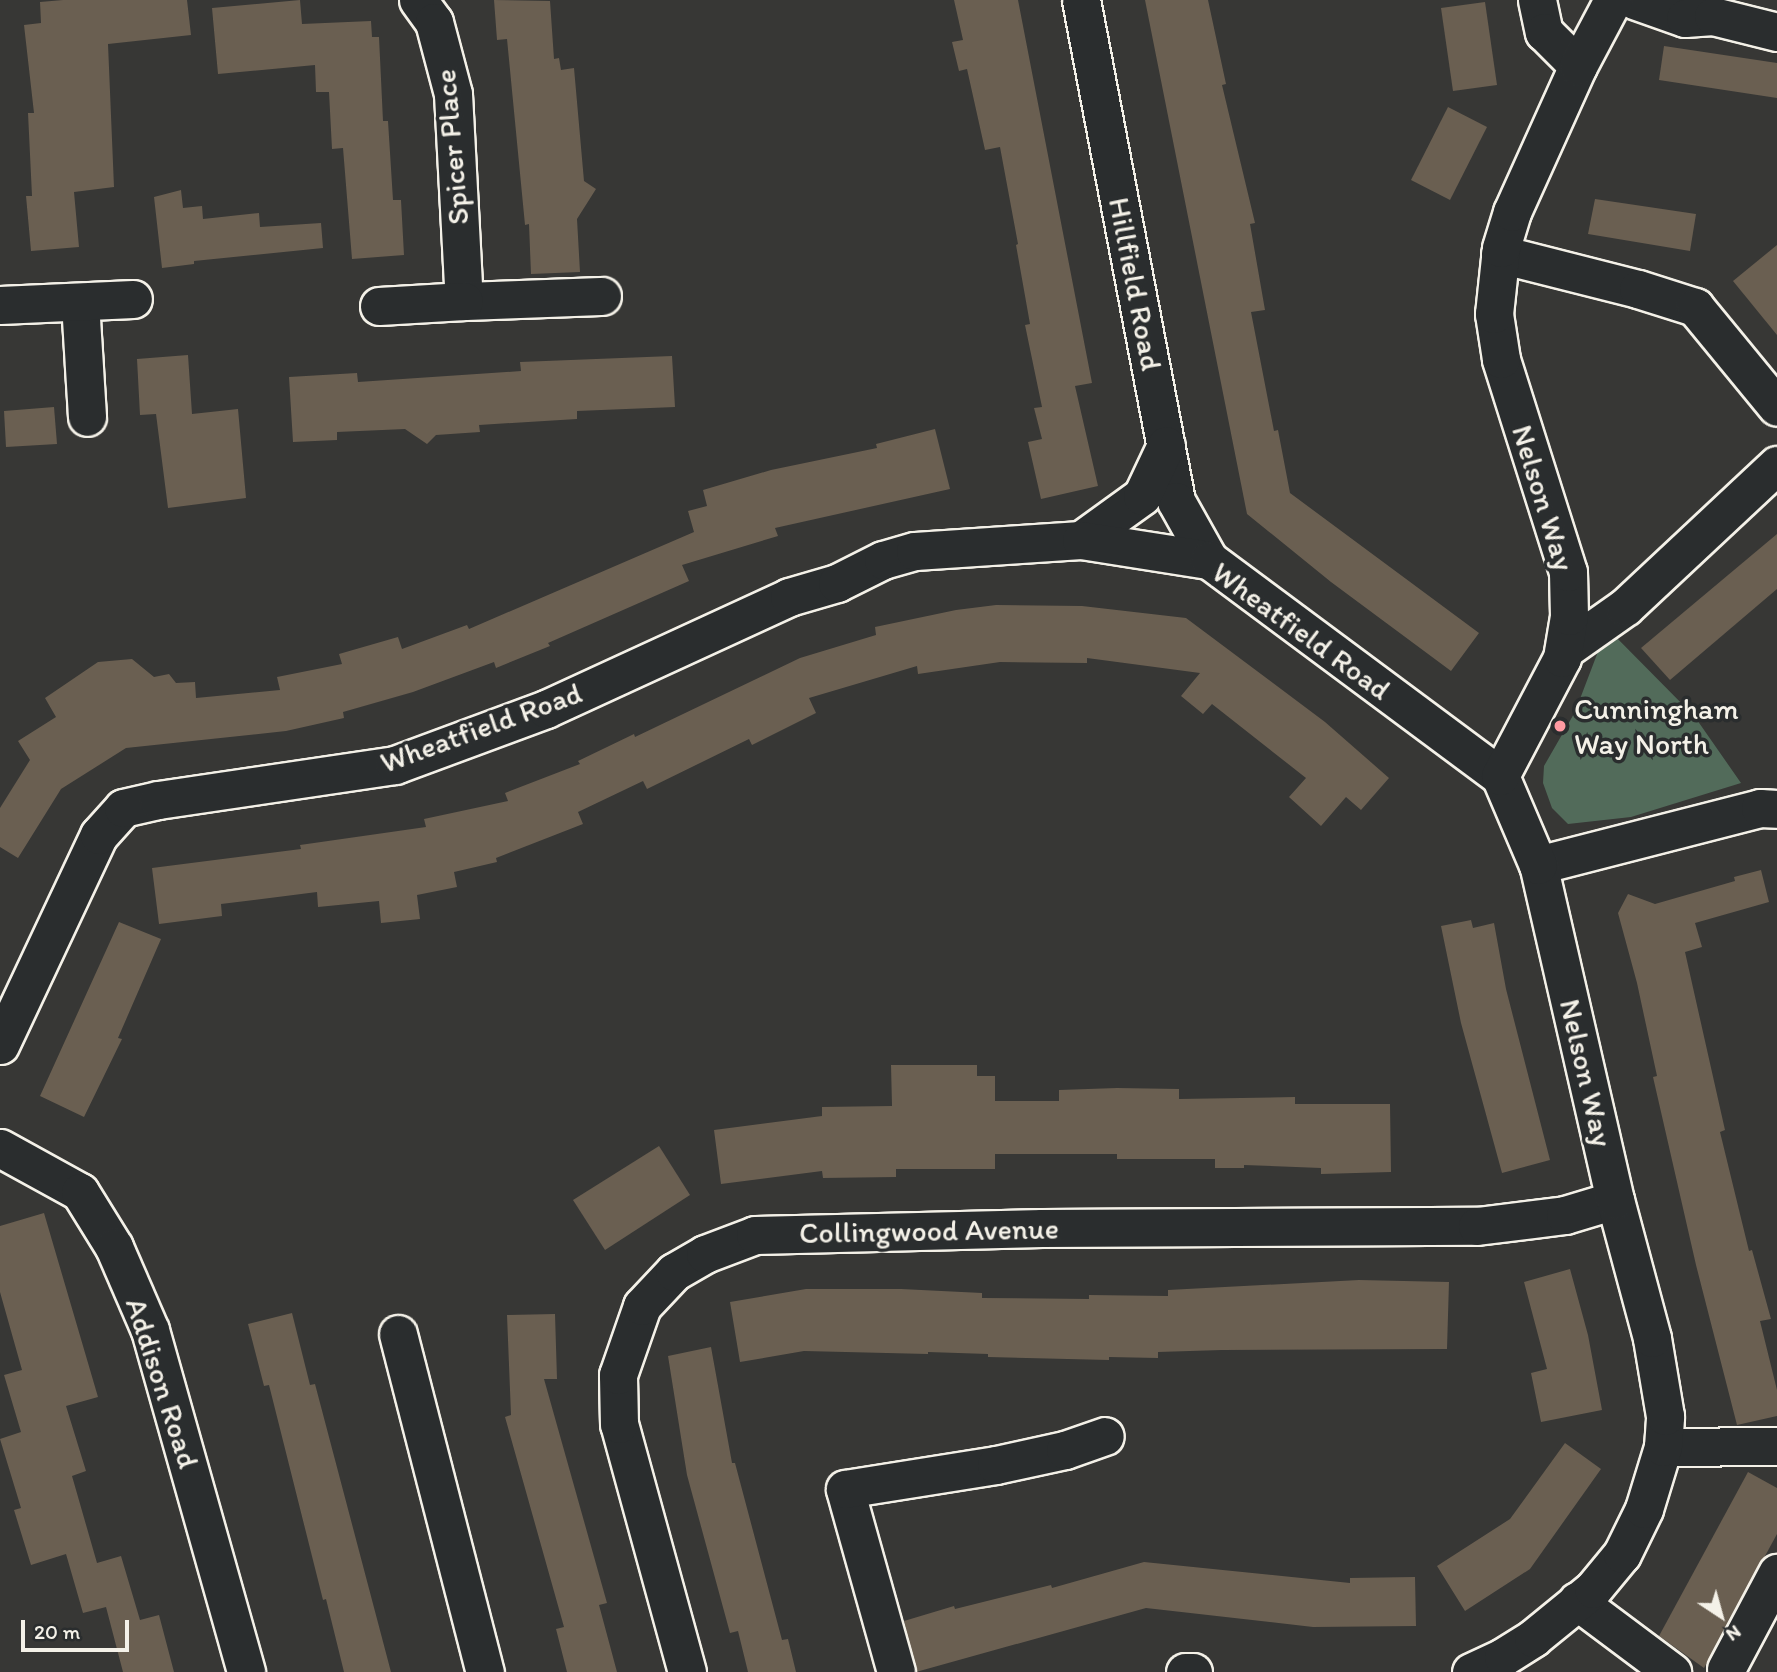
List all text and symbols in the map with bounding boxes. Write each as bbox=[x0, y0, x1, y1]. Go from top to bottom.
street label: Spicer Place bbox=[427, 68, 477, 226]
street label: Hillfield Road bbox=[1101, 195, 1169, 373]
street label: Nelson Way bbox=[1504, 421, 1582, 575]
street label: Wheatfield Road bbox=[1205, 554, 1397, 708]
street label: Wheatfield Road bbox=[375, 675, 587, 781]
place label: Cunningham Way North bbox=[1574, 691, 1739, 762]
marker: Cunningham Way North bbox=[1552, 718, 1568, 734]
street label: Nelson Way bbox=[1552, 996, 1620, 1150]
street label: Collingwood Avenue bbox=[799, 1211, 1059, 1251]
street label: Addison Road bbox=[118, 1293, 206, 1473]
north arrow bbox=[1686, 1581, 1756, 1651]
scale bar bbox=[24, 1606, 133, 1650]
text: 20 m bbox=[34, 1619, 80, 1644]
text: N bbox=[1722, 1620, 1746, 1646]

